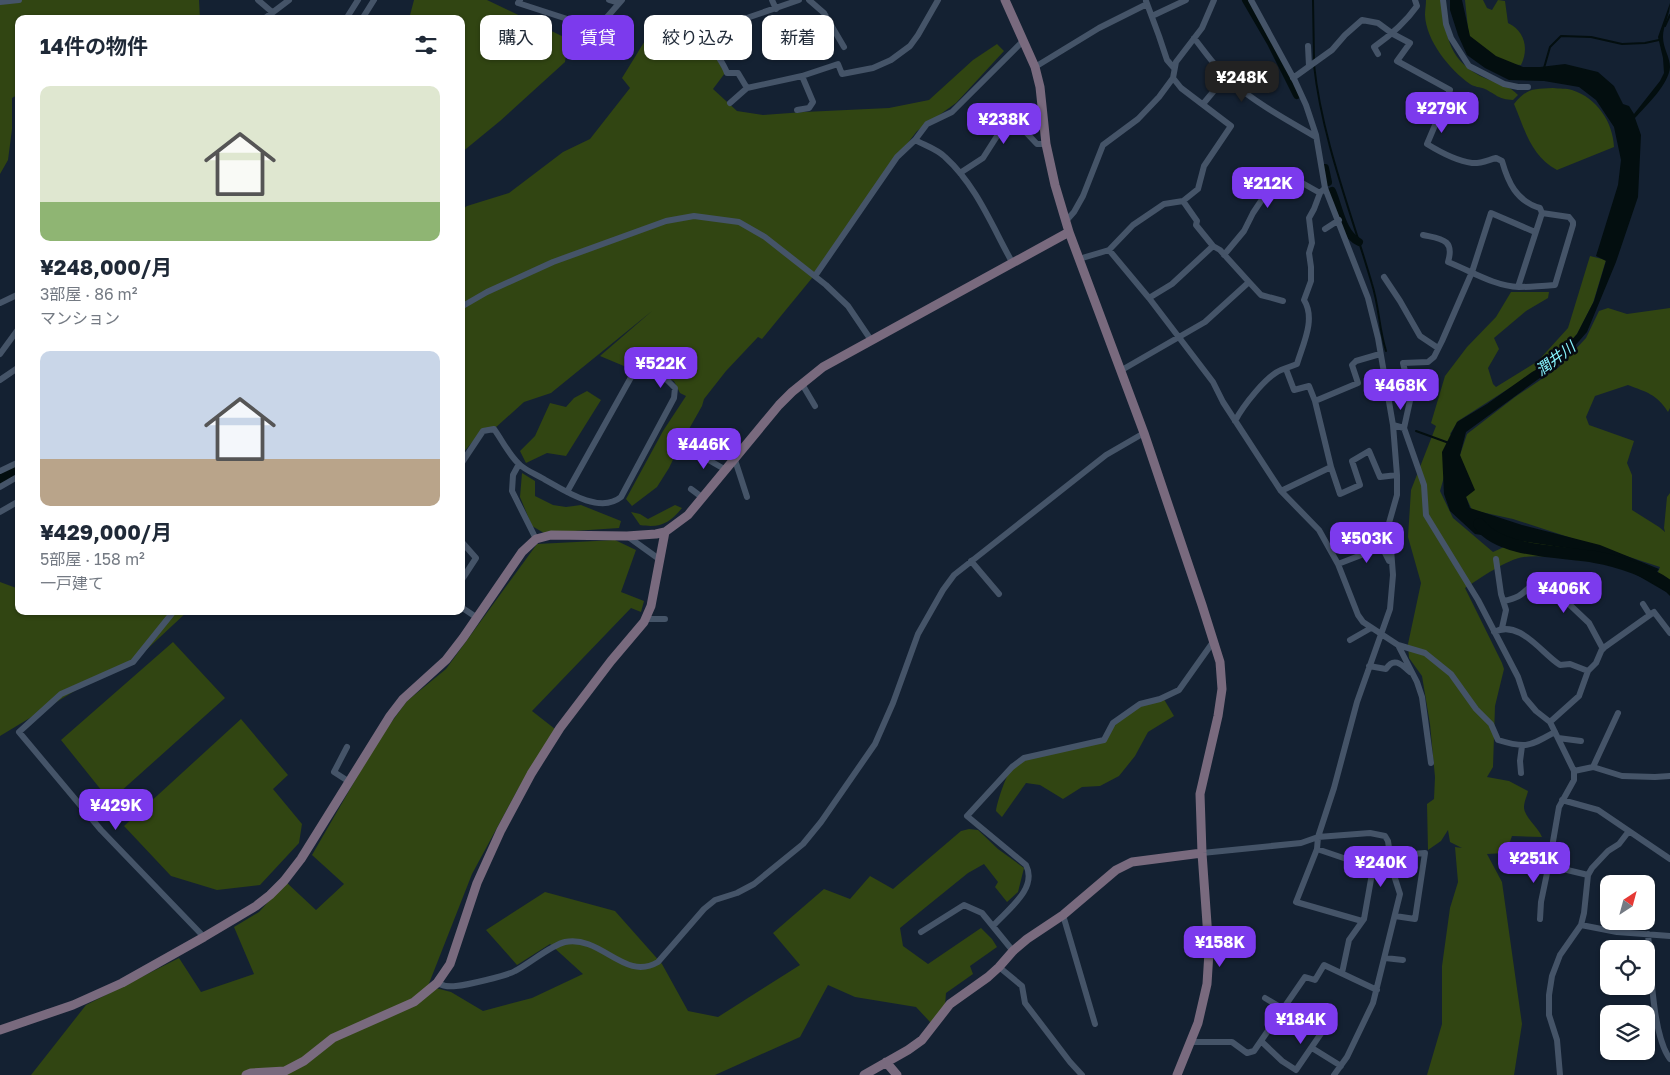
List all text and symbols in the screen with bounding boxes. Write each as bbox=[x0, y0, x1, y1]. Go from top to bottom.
chip: 購入 bbox=[480, 15, 552, 60]
chip: 賃貸 bbox=[562, 15, 634, 60]
chip: 絞り込み bbox=[644, 15, 752, 60]
chip: 新着 bbox=[762, 15, 834, 60]
icon: filters bbox=[412, 31, 440, 59]
text: 14件の物件 bbox=[40, 33, 148, 59]
pin: ¥248K bbox=[1207, 61, 1277, 103]
text: ¥248K bbox=[1216, 67, 1268, 87]
pin: ¥279K bbox=[1407, 92, 1477, 134]
text: ¥279K bbox=[1417, 98, 1467, 118]
pin: ¥238K bbox=[969, 102, 1039, 145]
text: ¥238K bbox=[978, 109, 1030, 129]
icon: home bbox=[195, 119, 285, 209]
pin: ¥212K bbox=[1233, 166, 1303, 209]
text: ¥212K bbox=[1243, 173, 1293, 193]
text: ¥248,000/月 bbox=[40, 254, 172, 280]
text: 3部屋 · 86 m² bbox=[40, 284, 138, 304]
text: マンション bbox=[40, 308, 120, 328]
water label: 潤井川 bbox=[1532, 336, 1580, 379]
pin: ¥522K bbox=[626, 346, 696, 389]
text: ¥522K bbox=[635, 353, 687, 373]
pin: ¥468K bbox=[1366, 368, 1436, 411]
text: ¥468K bbox=[1375, 375, 1427, 395]
icon: home bbox=[195, 384, 285, 474]
pin: ¥446K bbox=[669, 428, 739, 470]
text: ¥446K bbox=[678, 434, 730, 454]
text: ¥429,000/月 bbox=[40, 519, 172, 545]
pin: ¥503K bbox=[1332, 522, 1402, 564]
text: ¥503K bbox=[1341, 528, 1393, 548]
text: 5部屋 · 158 m² bbox=[40, 549, 145, 569]
pin: ¥406K bbox=[1529, 572, 1599, 614]
text: 一戸建て bbox=[40, 573, 104, 593]
text: ¥406K bbox=[1538, 578, 1590, 598]
pin: ¥429K bbox=[81, 788, 151, 831]
text: ¥429K bbox=[90, 795, 142, 815]
pin: ¥251K bbox=[1499, 842, 1569, 884]
pin: ¥240K bbox=[1346, 846, 1416, 888]
text: ¥251K bbox=[1509, 848, 1559, 868]
text: ¥240K bbox=[1355, 852, 1407, 872]
north arrow bbox=[1600, 875, 1655, 930]
map controls bbox=[1600, 875, 1655, 1060]
pin: ¥158K bbox=[1185, 926, 1255, 968]
text: ¥158K bbox=[1195, 932, 1245, 952]
button: locate bbox=[1600, 940, 1655, 995]
pin: ¥184K bbox=[1266, 1002, 1336, 1045]
button: layers bbox=[1600, 1005, 1655, 1060]
text: ¥184K bbox=[1276, 1009, 1326, 1029]

